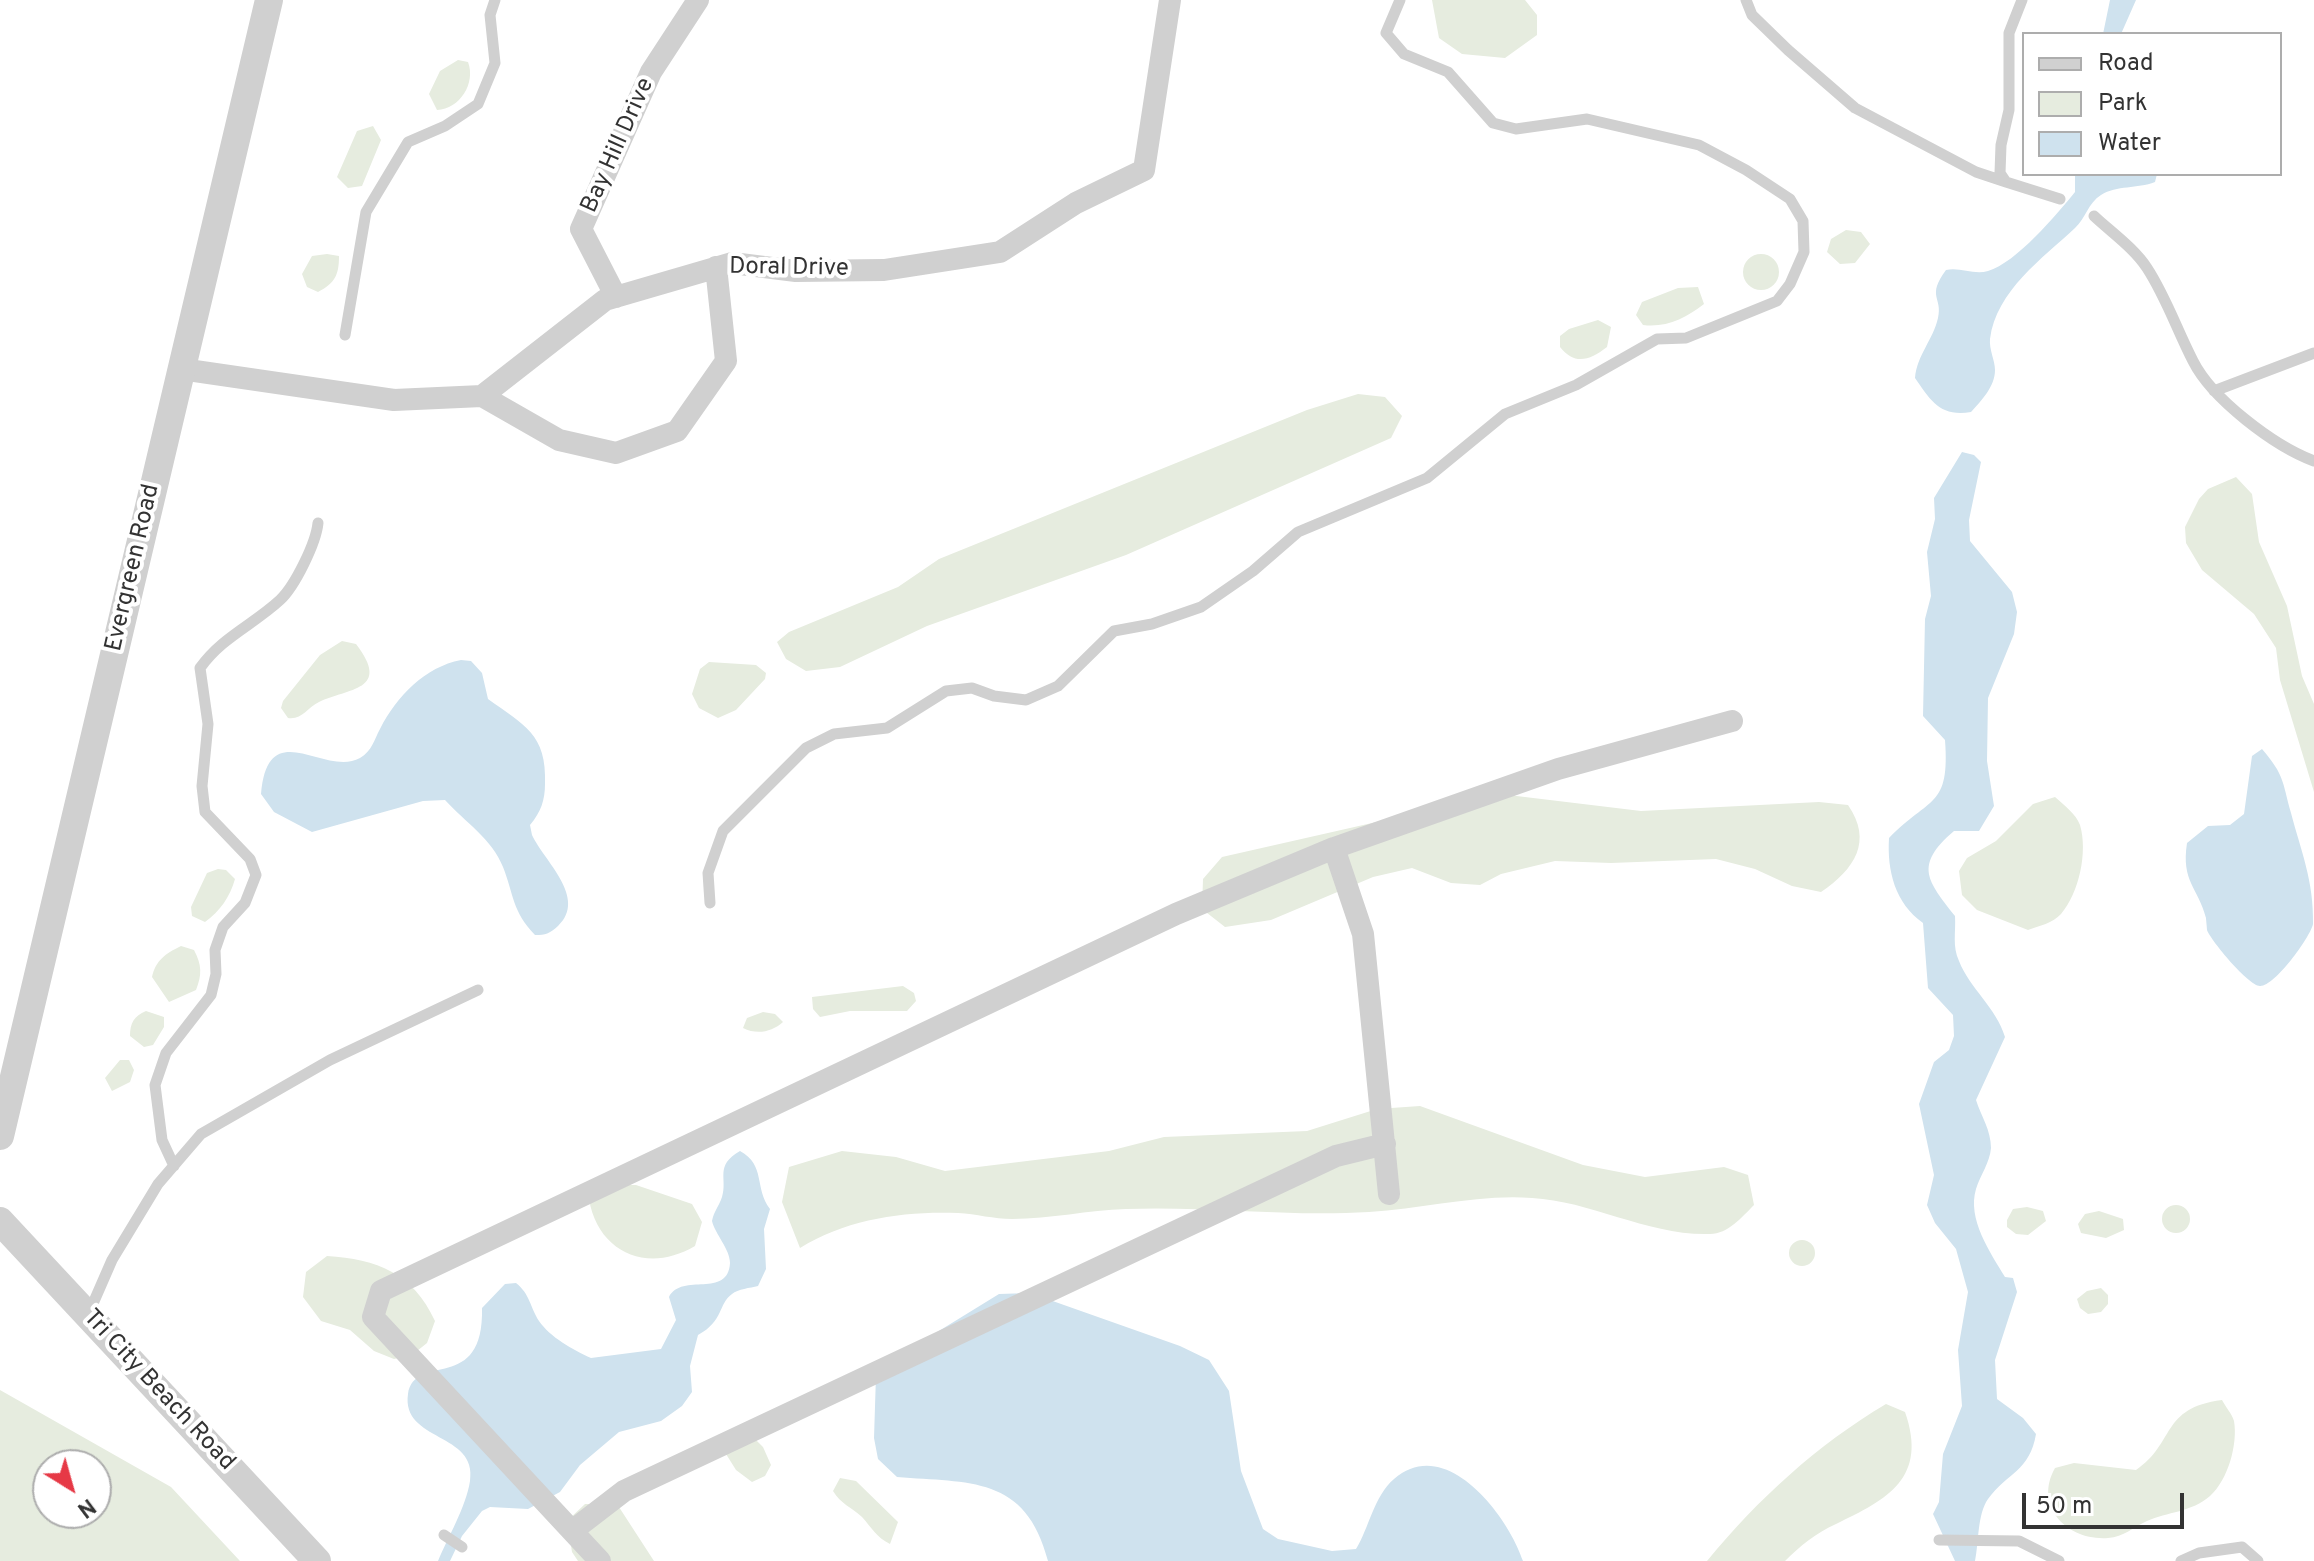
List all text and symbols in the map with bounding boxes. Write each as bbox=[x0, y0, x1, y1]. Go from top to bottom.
legend bbox=[2022, 32, 2282, 176]
text: Road bbox=[2098, 49, 2154, 79]
street label: Bay Hill Drive bbox=[576, 74, 662, 218]
text: Park bbox=[2098, 89, 2148, 119]
text: Water bbox=[2098, 129, 2161, 159]
street label: Doral Drive bbox=[729, 254, 849, 284]
street label: Evergreen Road bbox=[101, 482, 167, 654]
street label: Tri City Beach Road bbox=[76, 1304, 240, 1478]
north arrow bbox=[32, 1449, 112, 1529]
scale bar bbox=[2026, 1477, 2188, 1527]
text: N bbox=[71, 1491, 100, 1522]
text: 50 m bbox=[2036, 1492, 2092, 1522]

